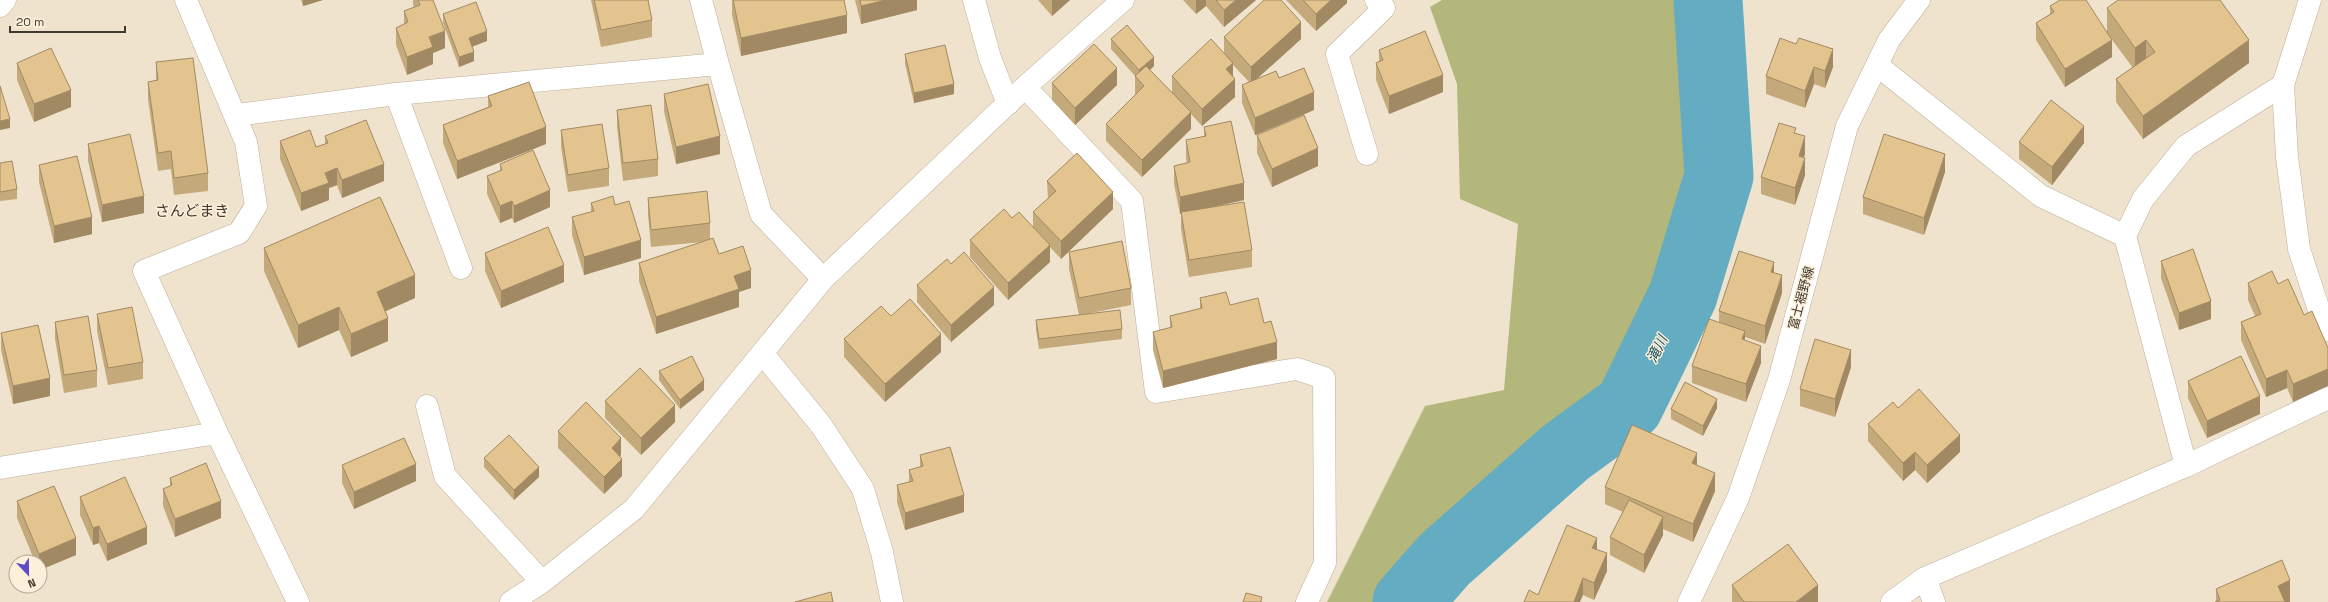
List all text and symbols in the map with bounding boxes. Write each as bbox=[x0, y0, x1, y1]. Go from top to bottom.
scale bar bbox=[10, 8, 125, 34]
text: 20 m bbox=[16, 14, 44, 30]
district label: さんどまき bbox=[155, 201, 229, 220]
street label: 富士裾野線 bbox=[1784, 264, 1818, 332]
water label: 滝川 bbox=[1643, 331, 1672, 366]
north arrow bbox=[8, 554, 48, 594]
text: N bbox=[26, 575, 38, 591]

